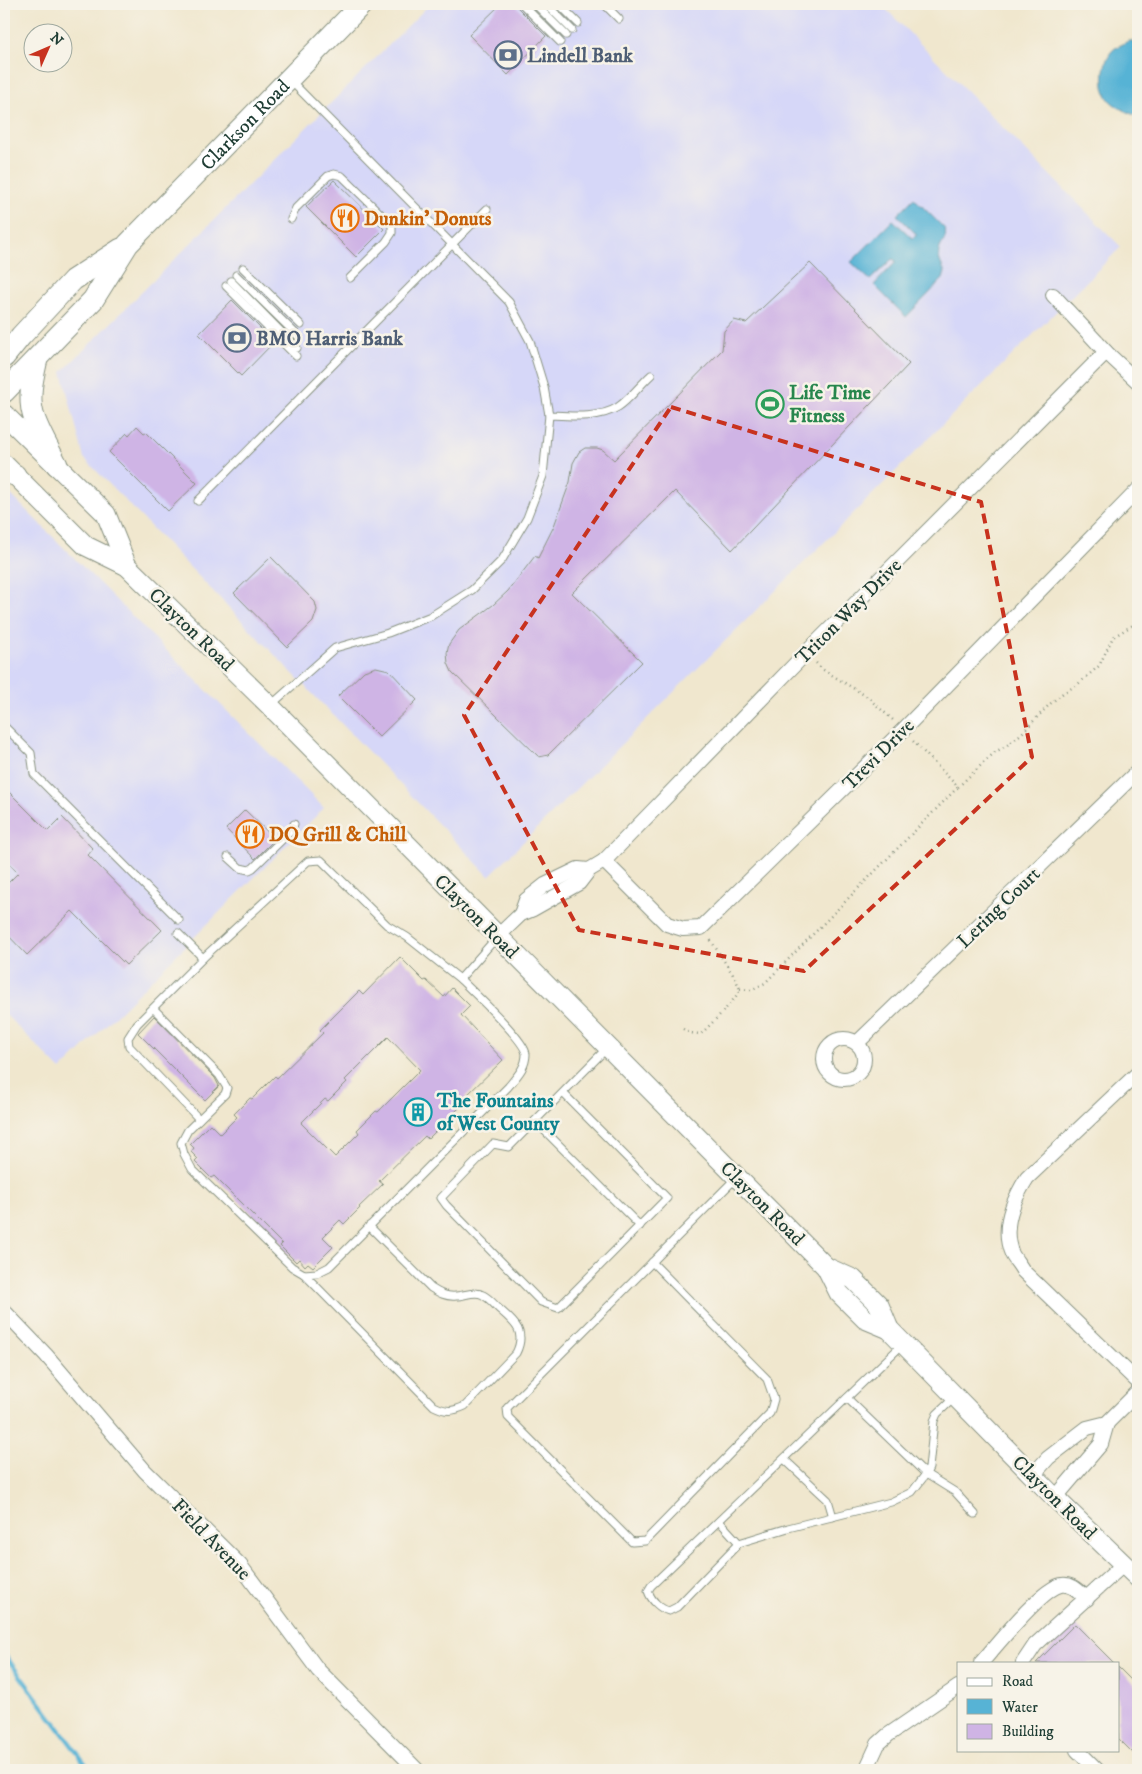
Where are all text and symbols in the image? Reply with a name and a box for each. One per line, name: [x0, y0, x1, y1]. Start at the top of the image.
north arrow: [22, 22, 72, 72]
text: N: [46, 29, 67, 50]
bank icon: Lindell Bank: [493, 40, 523, 70]
place label: Lindell Bank: [527, 44, 634, 69]
street label: Clarkson Road: [196, 75, 296, 176]
restaurant icon: Dunkin' Donuts: [330, 203, 360, 233]
place label: Dunkin' Donuts: [364, 207, 492, 232]
bank icon: BMO Harris Bank: [222, 323, 252, 353]
place label: BMO Harris Bank: [256, 327, 404, 352]
place label: Life Time Fitness: [789, 381, 872, 429]
sports icon: Life Time Fitness: [755, 389, 785, 419]
street label: Triton Way Drive: [791, 554, 908, 671]
street label: Clayton Road: [143, 583, 239, 677]
street label: Trevi Drive: [838, 714, 920, 796]
restaurant icon: DQ Grill & Chill: [235, 819, 265, 849]
place label: DQ Grill & Chill: [269, 823, 408, 848]
street label: Lering Court: [952, 862, 1046, 954]
street label: Clayton Road: [428, 870, 523, 965]
place label: The Fountains of West County: [436, 1089, 560, 1137]
building icon: The Fountains of West County: [403, 1097, 433, 1127]
street label: Clayton Road: [714, 1157, 809, 1252]
street label: Clayton Road: [1006, 1451, 1101, 1546]
street label: Field Avenue: [166, 1494, 256, 1586]
legend: [957, 1662, 1120, 1752]
text: Road: [1002, 1672, 1034, 1691]
text: Water: [1001, 1698, 1038, 1717]
text: Building: [1002, 1722, 1054, 1741]

